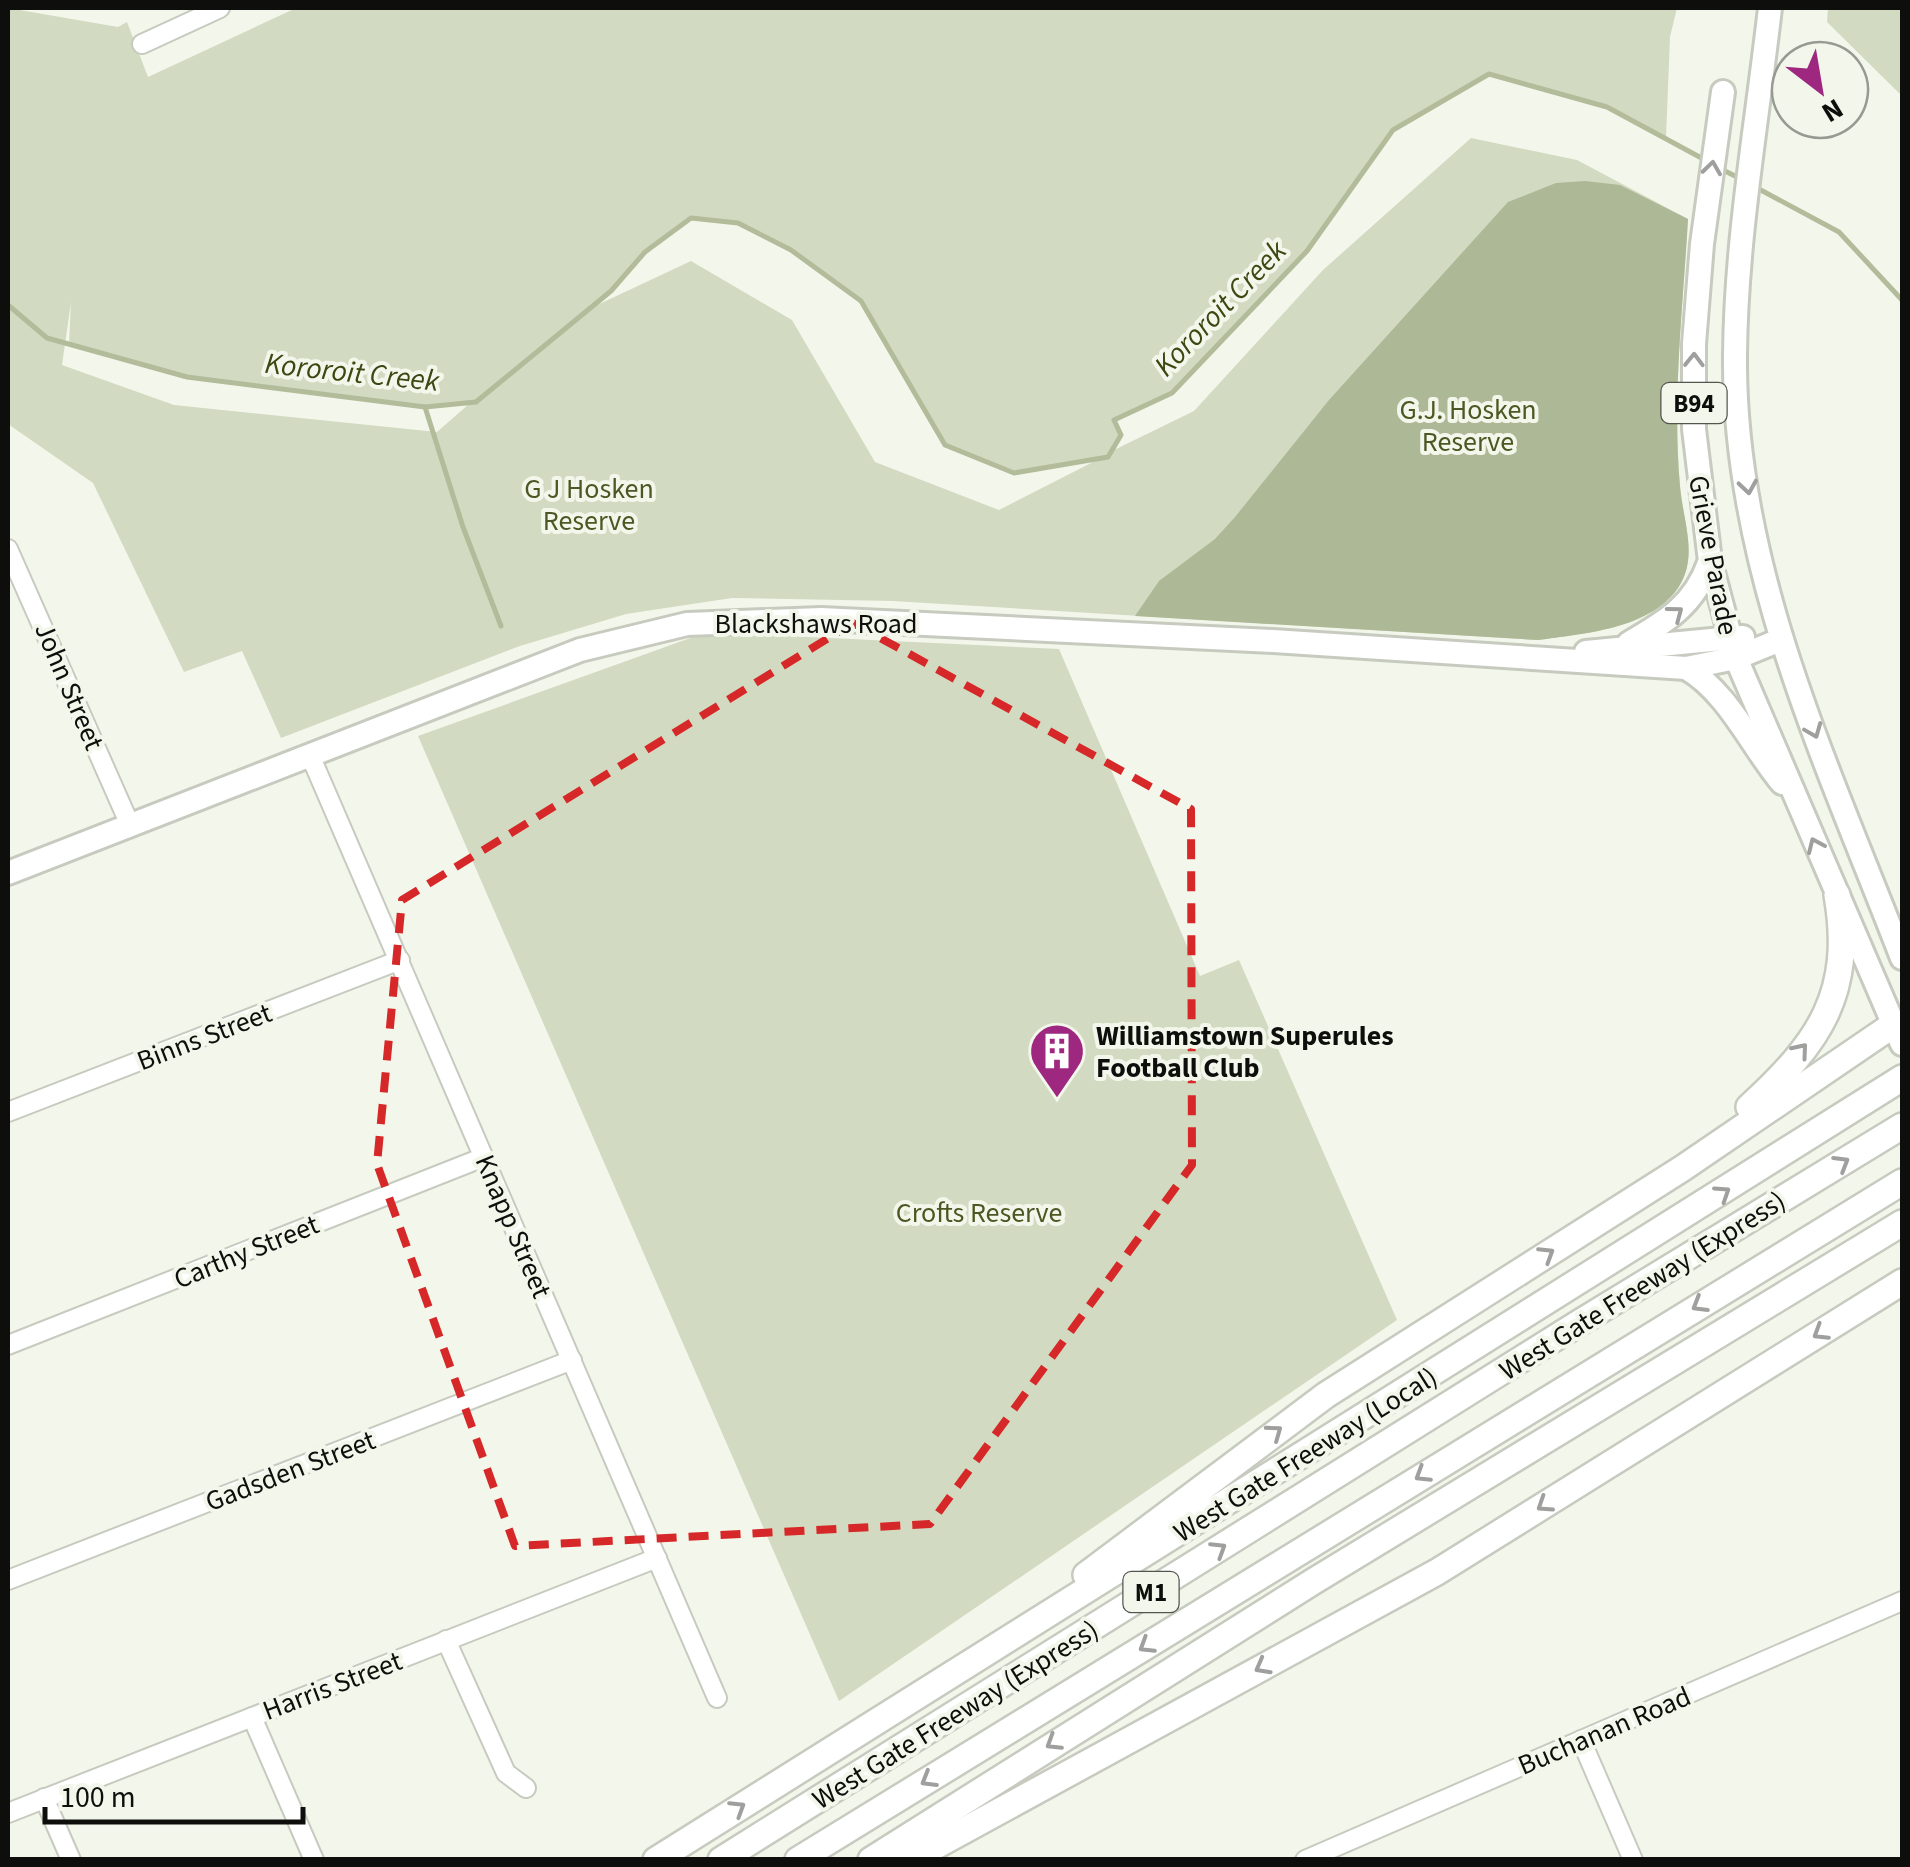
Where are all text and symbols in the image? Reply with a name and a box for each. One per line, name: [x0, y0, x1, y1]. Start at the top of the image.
north arrow: [1770, 40, 1870, 140]
text: N: [1814, 89, 1851, 133]
one-way arrow: [1701, 159, 1722, 176]
water label: Kororoit Creek: [1144, 230, 1297, 386]
water label: Kororoit Creek: [263, 342, 442, 403]
one-way arrow: [1683, 351, 1705, 366]
road number: B94: [1662, 383, 1726, 423]
park label: G.J. Hosken Reserve: [1399, 390, 1537, 462]
park label: G J Hosken Reserve: [524, 469, 654, 541]
street label: Grieve Parade: [1678, 472, 1748, 638]
one-way arrow: [1736, 479, 1757, 495]
street label: Blackshaws Road: [715, 604, 917, 644]
one-way arrow: [1664, 608, 1682, 625]
street label: John Street: [24, 616, 114, 757]
one-way arrow: [1802, 721, 1822, 739]
one-way arrow: [1807, 837, 1827, 855]
street label: Binns Street: [131, 993, 278, 1081]
place label: Williamstown Superules Football Club: [1096, 1016, 1394, 1088]
building icon: Williamstown Superules Football Club: [1027, 1021, 1087, 1100]
one-way arrow: [1789, 1043, 1807, 1061]
street label: Knapp Street: [465, 1148, 561, 1305]
one-way arrow: [1831, 1156, 1849, 1175]
street label: West Gate Freeway (Express): [1492, 1181, 1793, 1390]
one-way arrow: [1712, 1187, 1730, 1206]
park label: Crofts Reserve: [896, 1193, 1062, 1233]
street label: Carthy Street: [168, 1204, 325, 1299]
one-way arrow: [1536, 1248, 1554, 1267]
one-way arrow: [1692, 1293, 1710, 1312]
one-way arrow: [1813, 1321, 1831, 1340]
street label: West Gate Freeway (Local): [1166, 1357, 1445, 1552]
street label: Gadsden Street: [200, 1420, 382, 1522]
one-way arrow: [1264, 1427, 1282, 1444]
one-way arrow: [1415, 1463, 1433, 1482]
one-way arrow: [1536, 1492, 1554, 1511]
one-way arrow: [1209, 1542, 1227, 1561]
road number: M1: [1124, 1572, 1178, 1612]
street label: West Gate Freeway (Express): [805, 1610, 1106, 1819]
one-way arrow: [1139, 1633, 1157, 1652]
street label: Harris Street: [257, 1641, 408, 1731]
one-way arrow: [1255, 1655, 1273, 1675]
street label: Buchanan Road: [1512, 1677, 1697, 1785]
one-way arrow: [1046, 1731, 1064, 1750]
scale bar: [45, 1762, 302, 1824]
one-way arrow: [921, 1768, 939, 1787]
text: 100 m: [60, 1776, 136, 1819]
one-way arrow: [727, 1801, 745, 1820]

